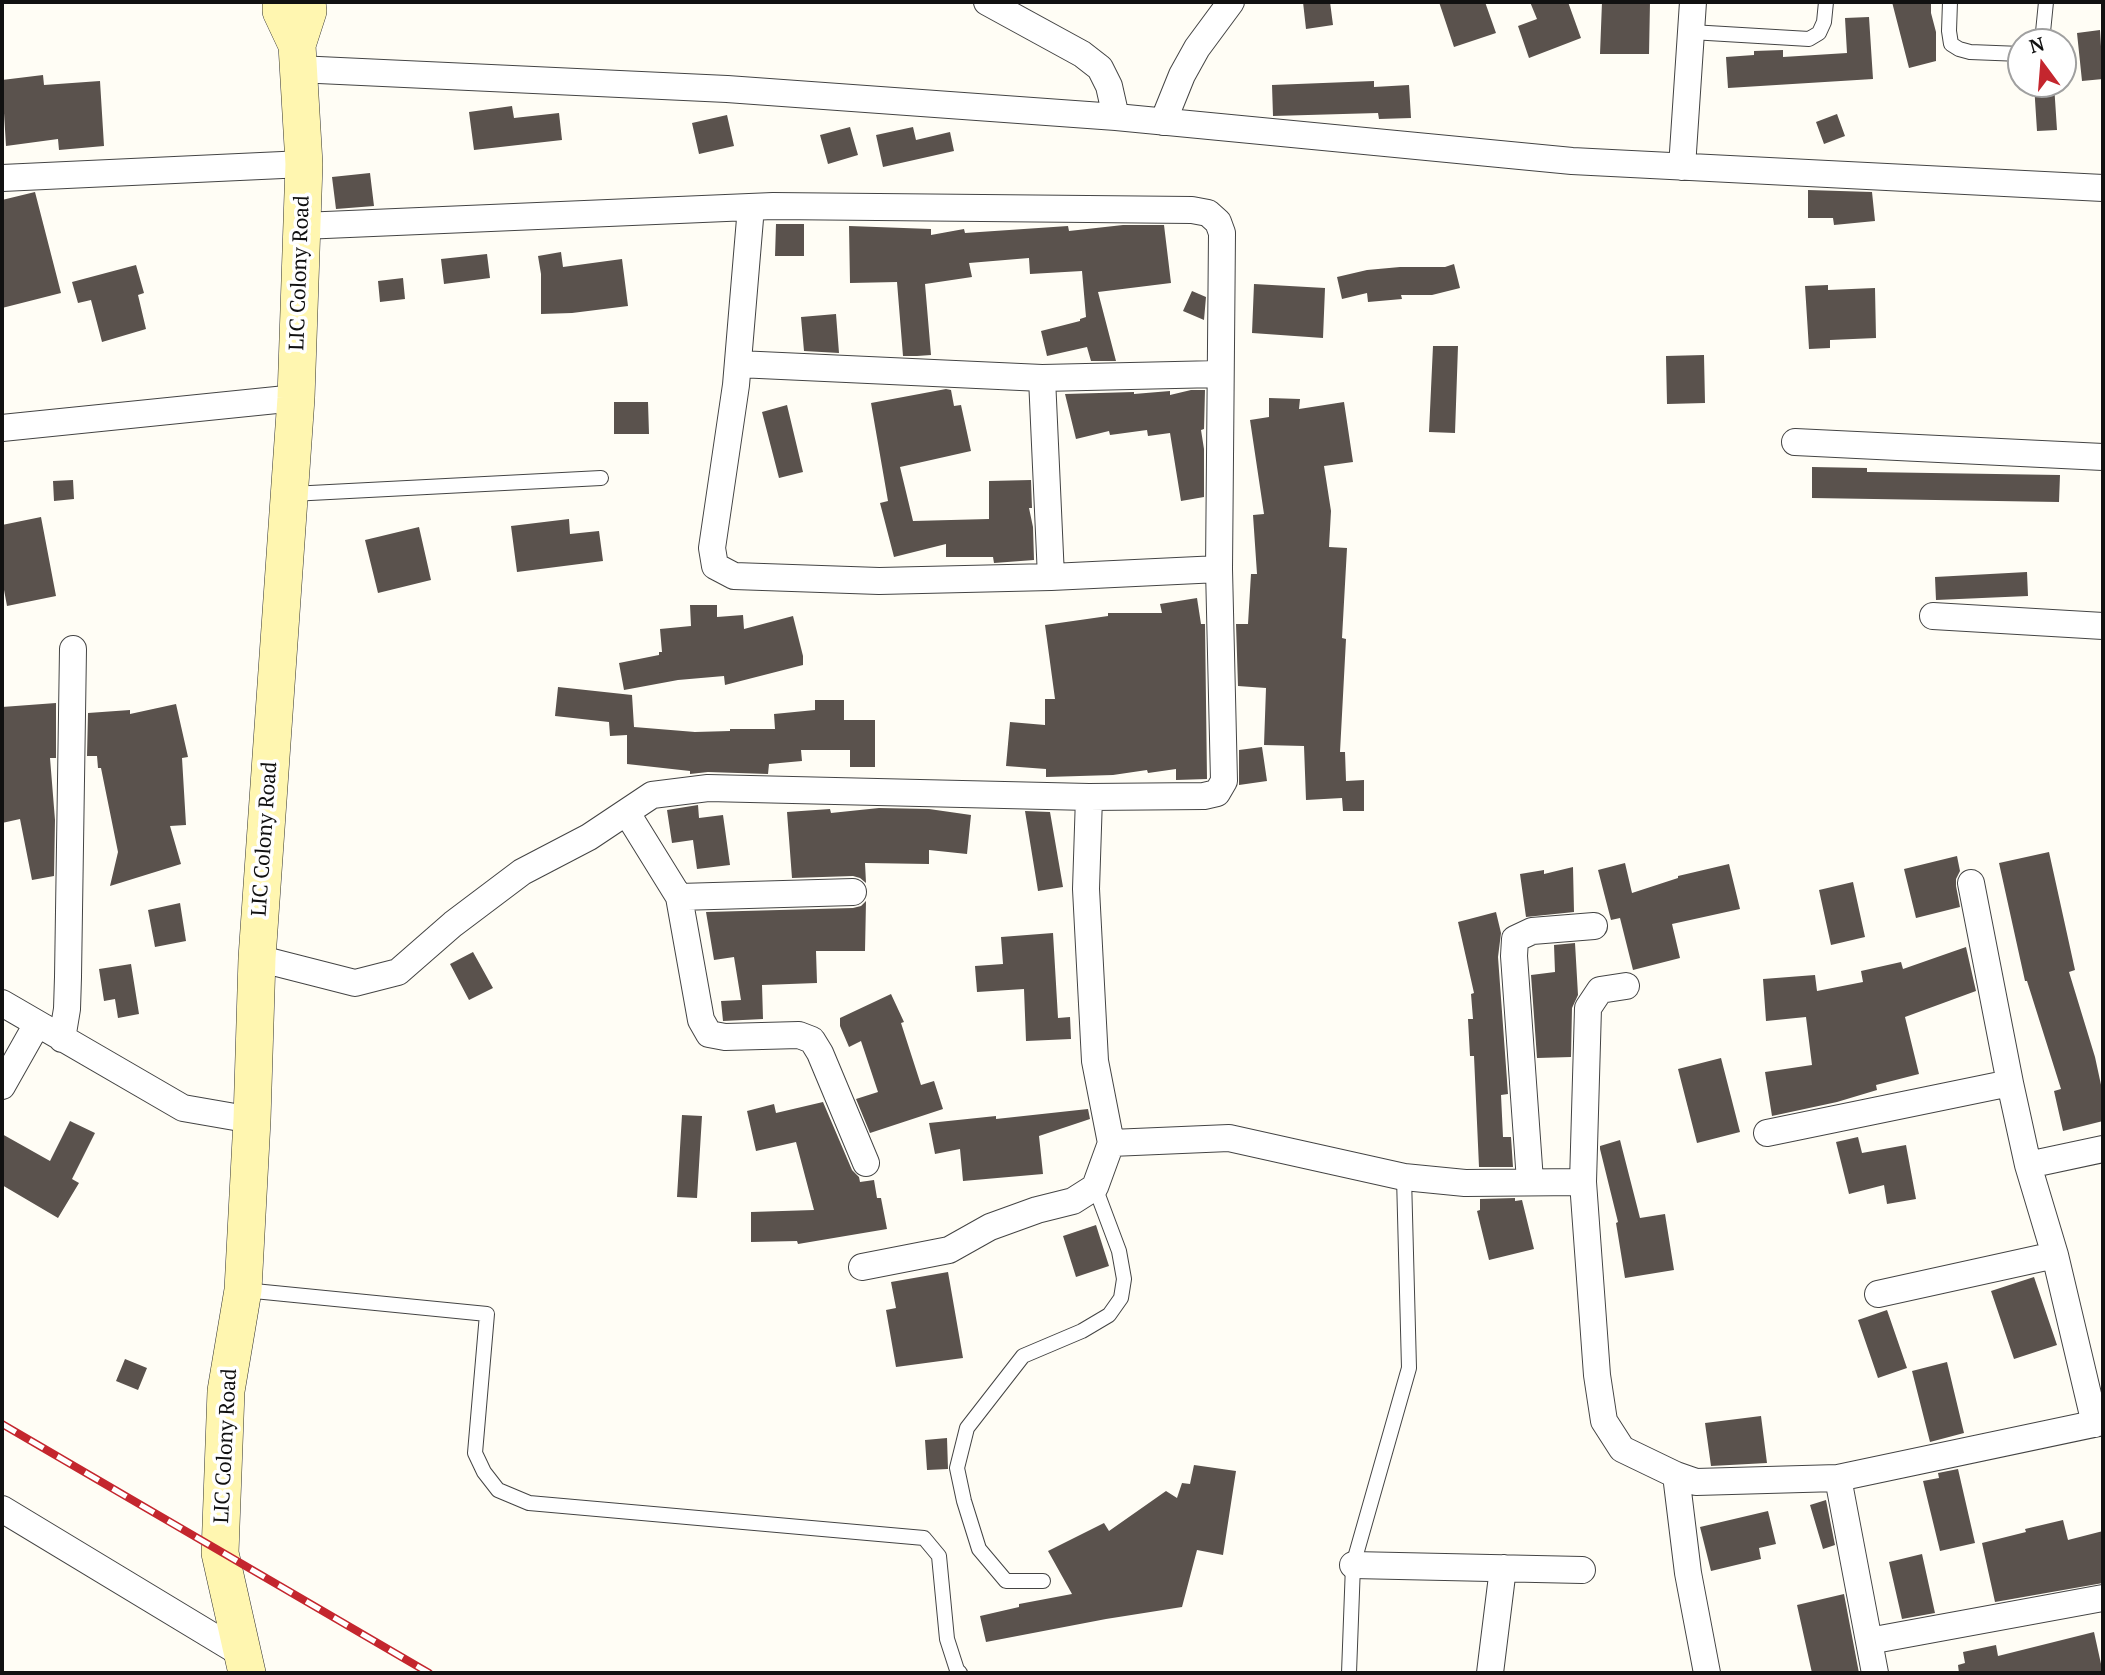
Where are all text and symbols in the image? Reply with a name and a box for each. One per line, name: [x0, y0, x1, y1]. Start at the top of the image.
north arrow: [2007, 28, 2077, 98]
text: N: [2026, 30, 2047, 58]
street label: LIC Colony Road: [285, 195, 315, 351]
street label: LIC Colony Road: [247, 761, 283, 917]
street label: LIC Colony Road: [209, 1368, 243, 1524]

